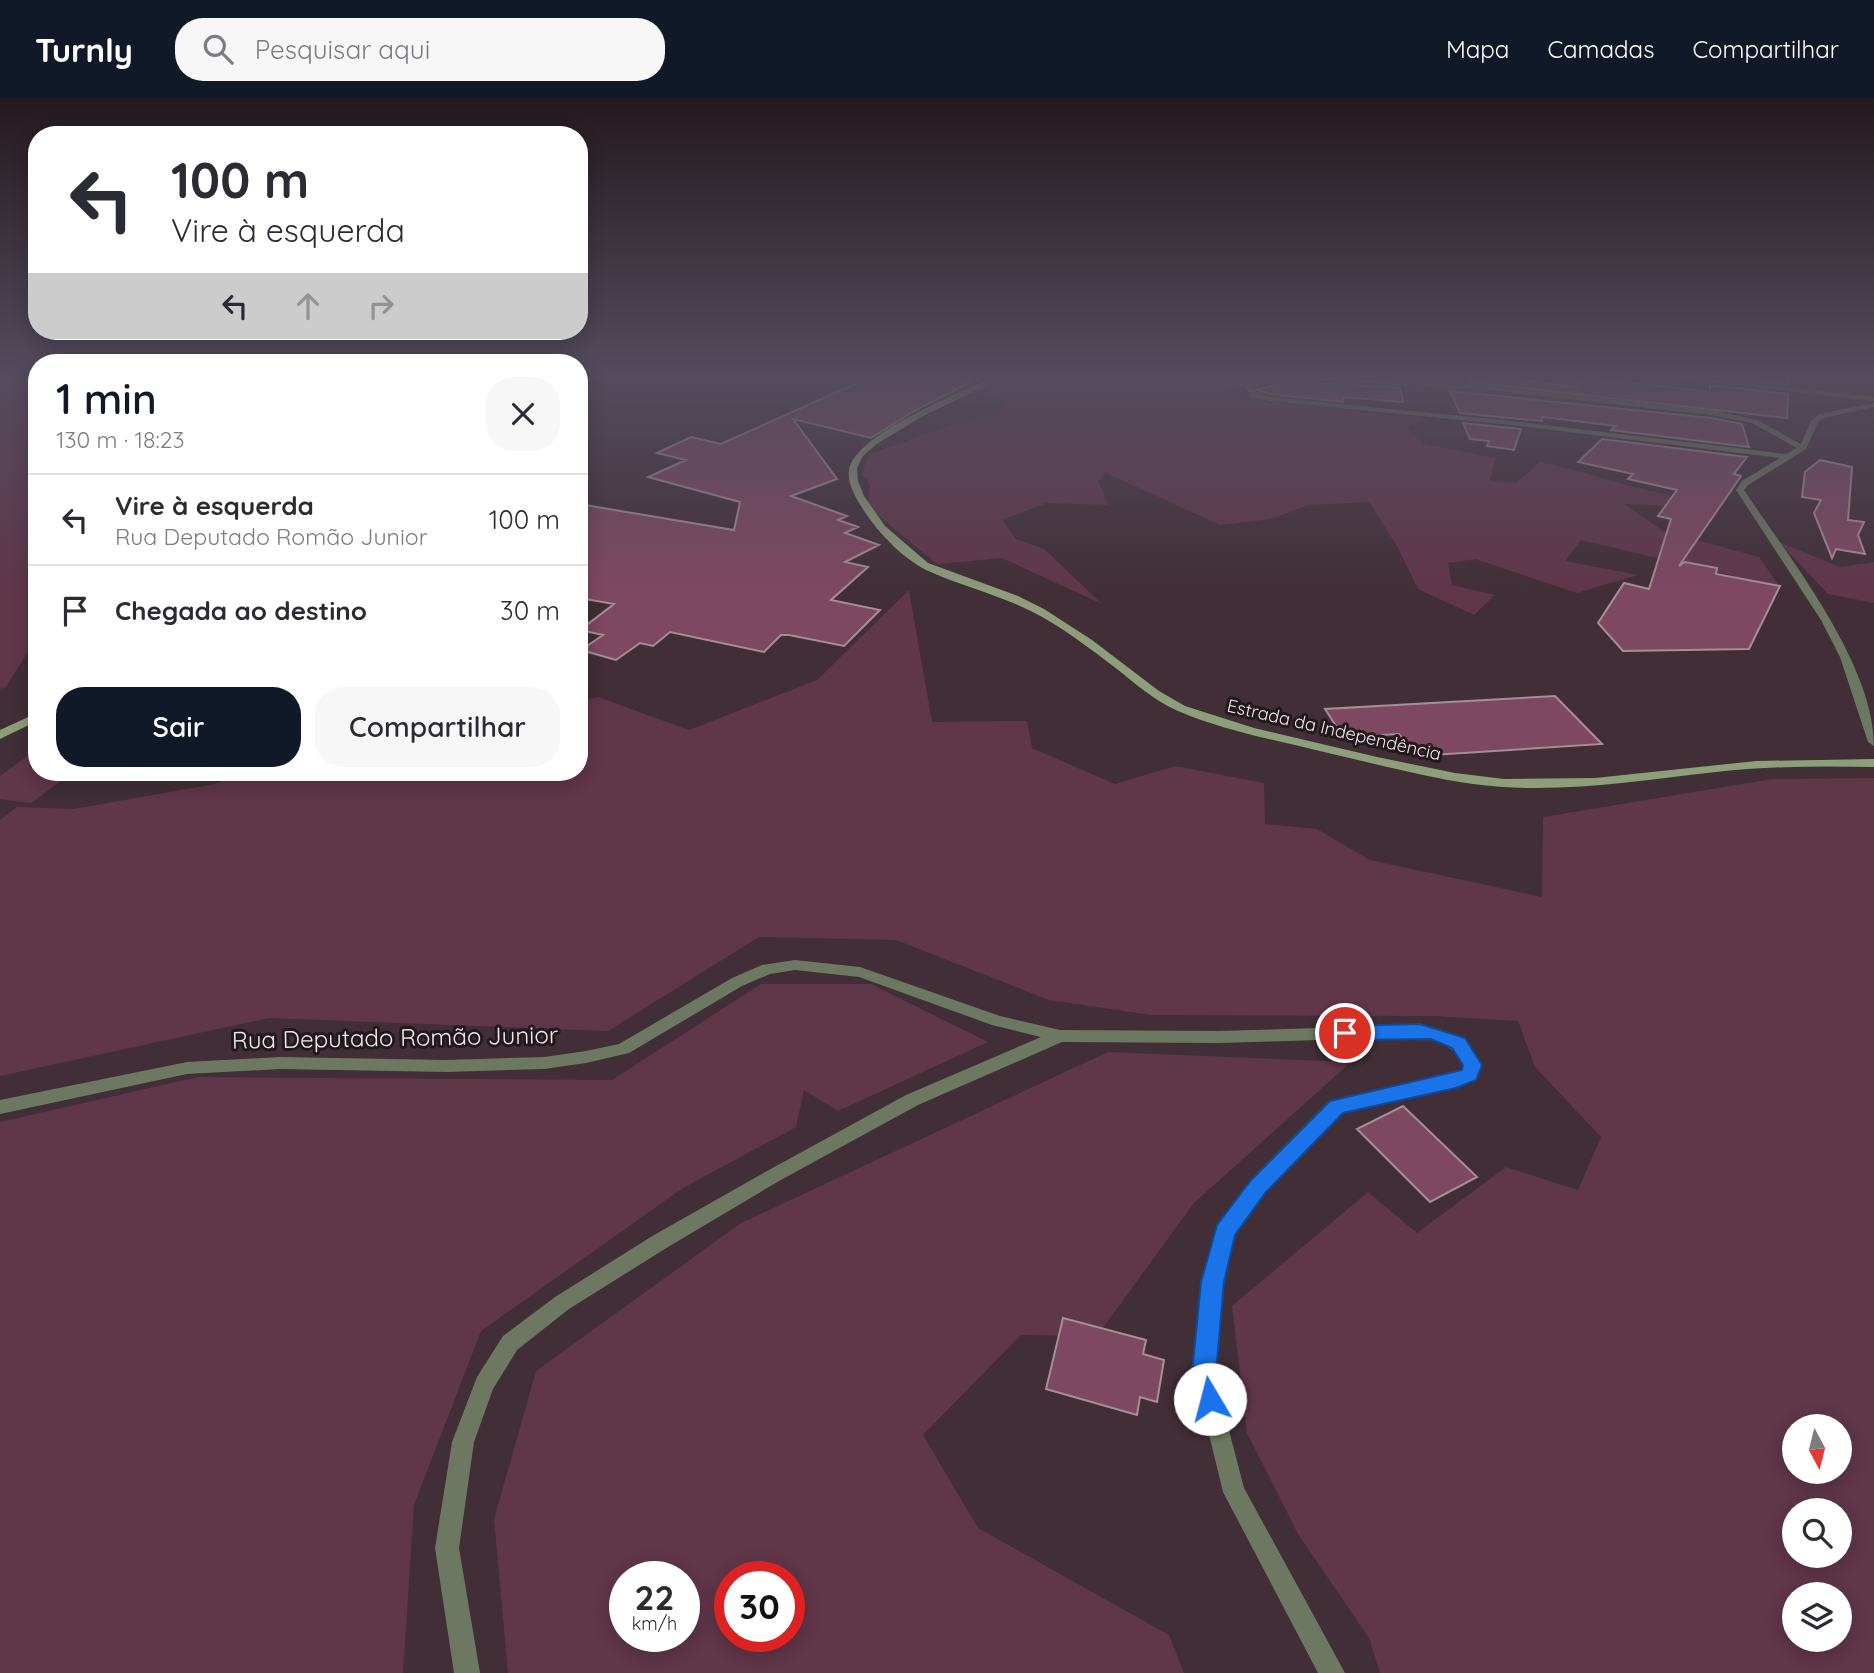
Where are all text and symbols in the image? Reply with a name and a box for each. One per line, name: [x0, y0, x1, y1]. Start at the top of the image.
search box: [175, 18, 665, 81]
text: Turnly: [35, 29, 133, 70]
icon: search: [199, 30, 237, 68]
text: Pesquisar aqui: [255, 33, 430, 66]
text: Mapa: [1446, 34, 1509, 64]
text: Camadas: [1547, 34, 1654, 64]
text: Compartilhar: [1692, 34, 1839, 64]
text: 100 m: [171, 149, 309, 210]
icon: left: [56, 154, 147, 245]
text: Vire à esquerda: [171, 210, 405, 250]
icon: left: [216, 287, 254, 325]
icon: ahead: [289, 287, 327, 325]
icon: right: [362, 287, 400, 325]
text: 1 min: [56, 372, 157, 425]
button: close: [486, 377, 560, 451]
text: 130 m · 18:23: [56, 425, 185, 454]
text: Vire à esquerda: [115, 489, 314, 522]
icon: left: [56, 501, 94, 539]
text: 100 m: [489, 503, 560, 536]
text: Rua Deputado Romão Junior: [115, 522, 428, 551]
icon: arrive: [56, 592, 94, 630]
text: Chegada ao destino: [115, 594, 367, 627]
text: 30 m: [500, 594, 560, 627]
button: Sair: [56, 687, 301, 767]
button: Compartilhar: [315, 687, 560, 767]
street label: Estrada da Independência: [1225, 694, 1443, 765]
pin: [1315, 1003, 1375, 1063]
icon: arrive: [1326, 1014, 1364, 1052]
street label: Rua Deputado Romão Junior: [232, 1019, 558, 1055]
position arrow: [1173, 1362, 1247, 1436]
north arrow: [1782, 1414, 1852, 1484]
map controls: [1782, 1414, 1852, 1652]
button: search: [1782, 1498, 1852, 1568]
speed limit sign: 30: [714, 1561, 805, 1652]
text: 22: [635, 1575, 674, 1619]
button: layers: [1782, 1582, 1852, 1652]
text: km/h: [632, 1612, 677, 1635]

